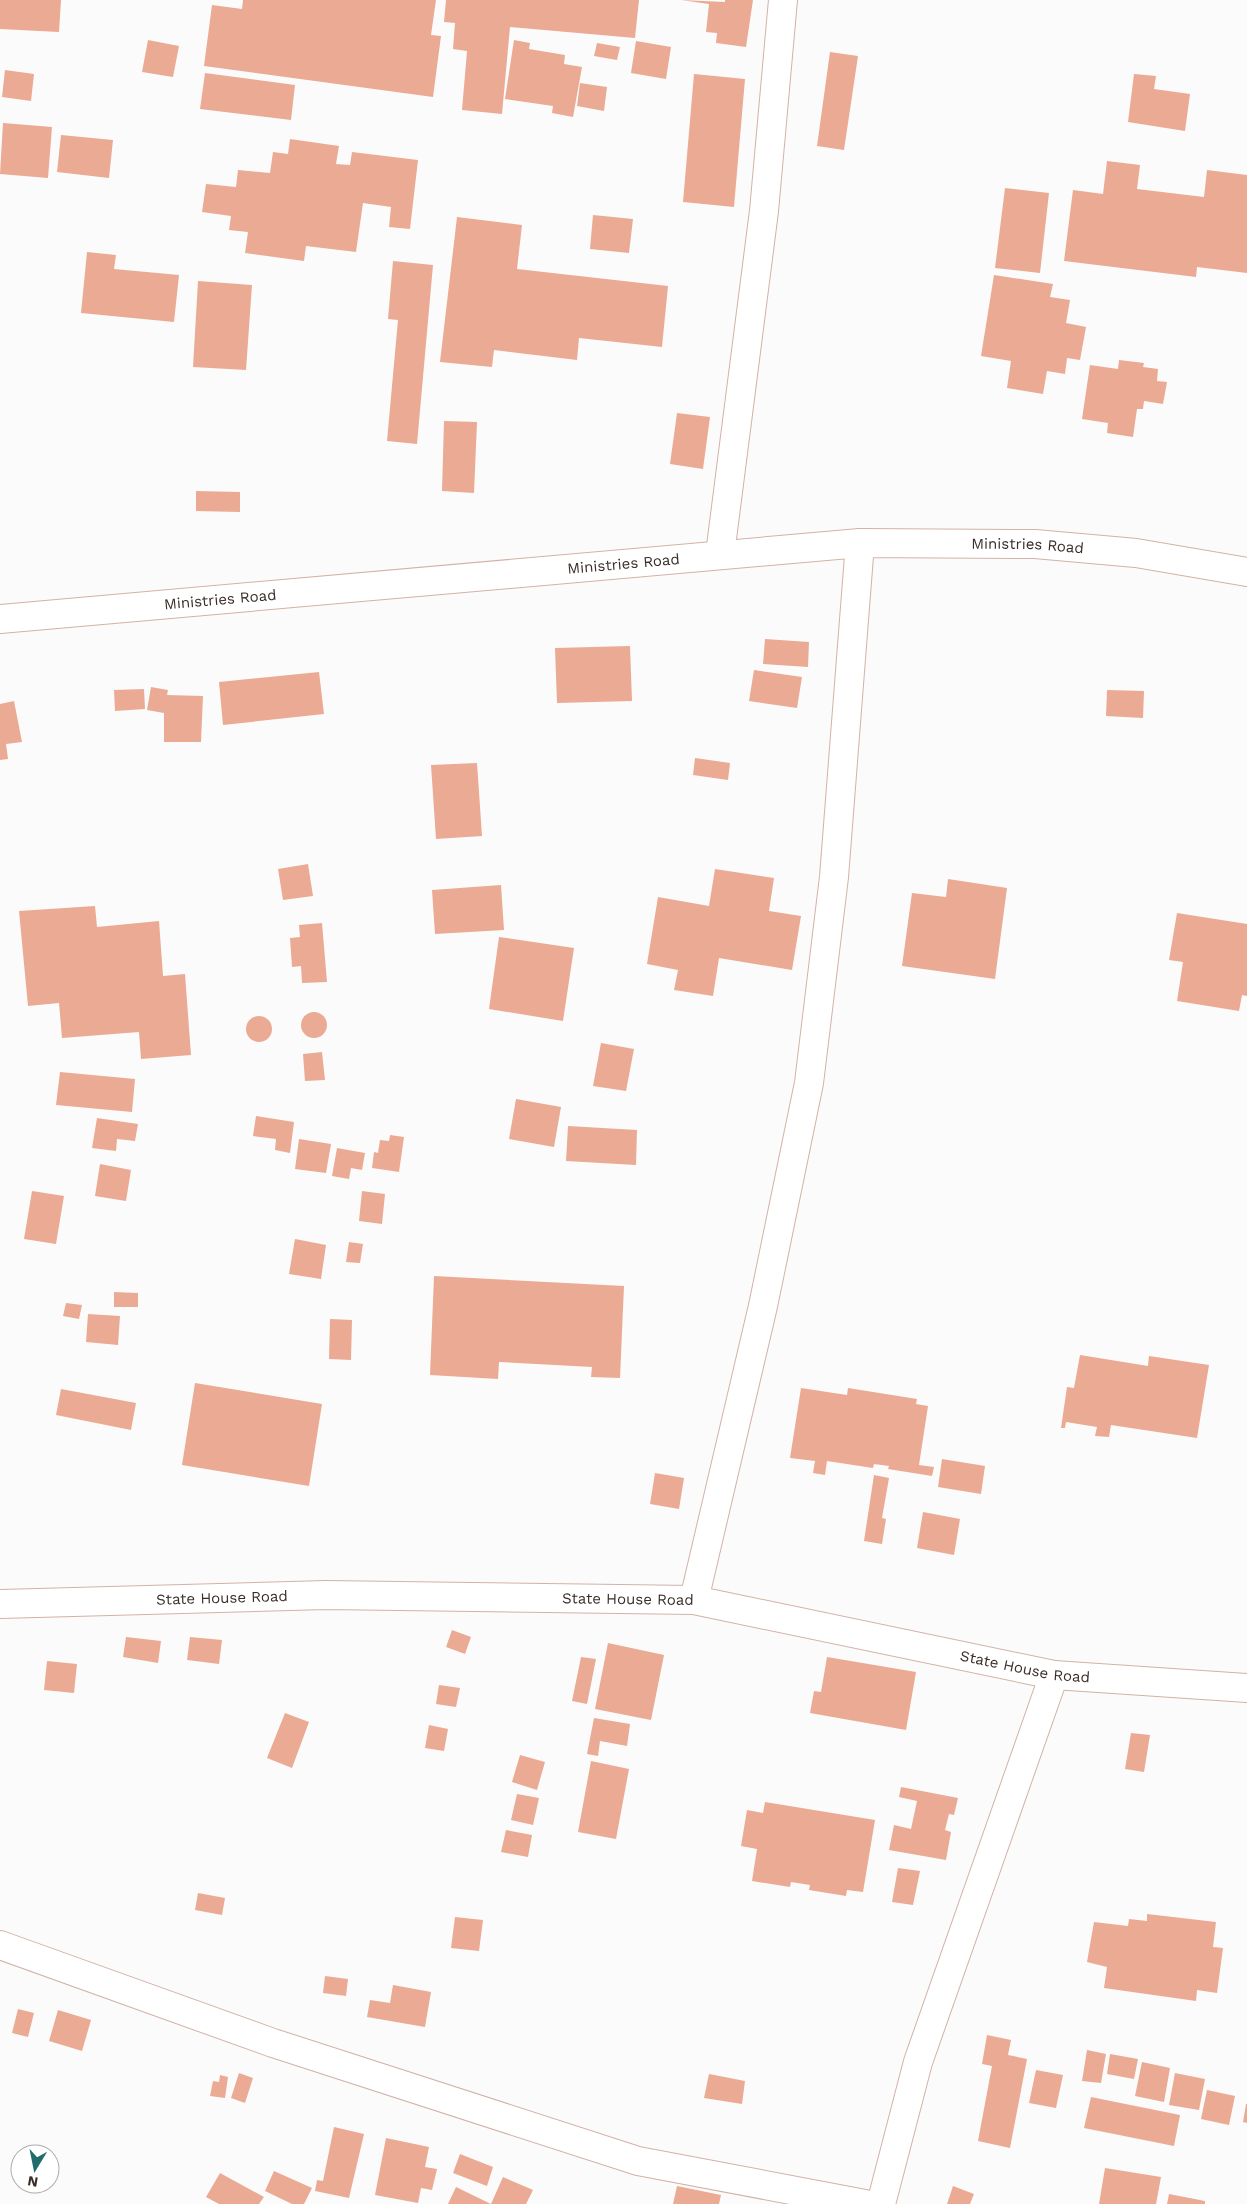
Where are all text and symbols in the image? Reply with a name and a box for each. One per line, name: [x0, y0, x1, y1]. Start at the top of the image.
street label: Ministries Road: [971, 535, 1085, 557]
street label: Ministries Road: [567, 550, 681, 578]
street label: Ministries Road: [163, 586, 277, 613]
street label: State House Road: [156, 1587, 288, 1609]
street label: State House Road: [562, 1589, 694, 1609]
street label: State House Road: [958, 1647, 1090, 1686]
north arrow: [10, 2144, 60, 2194]
text: N: [26, 2173, 39, 2191]

